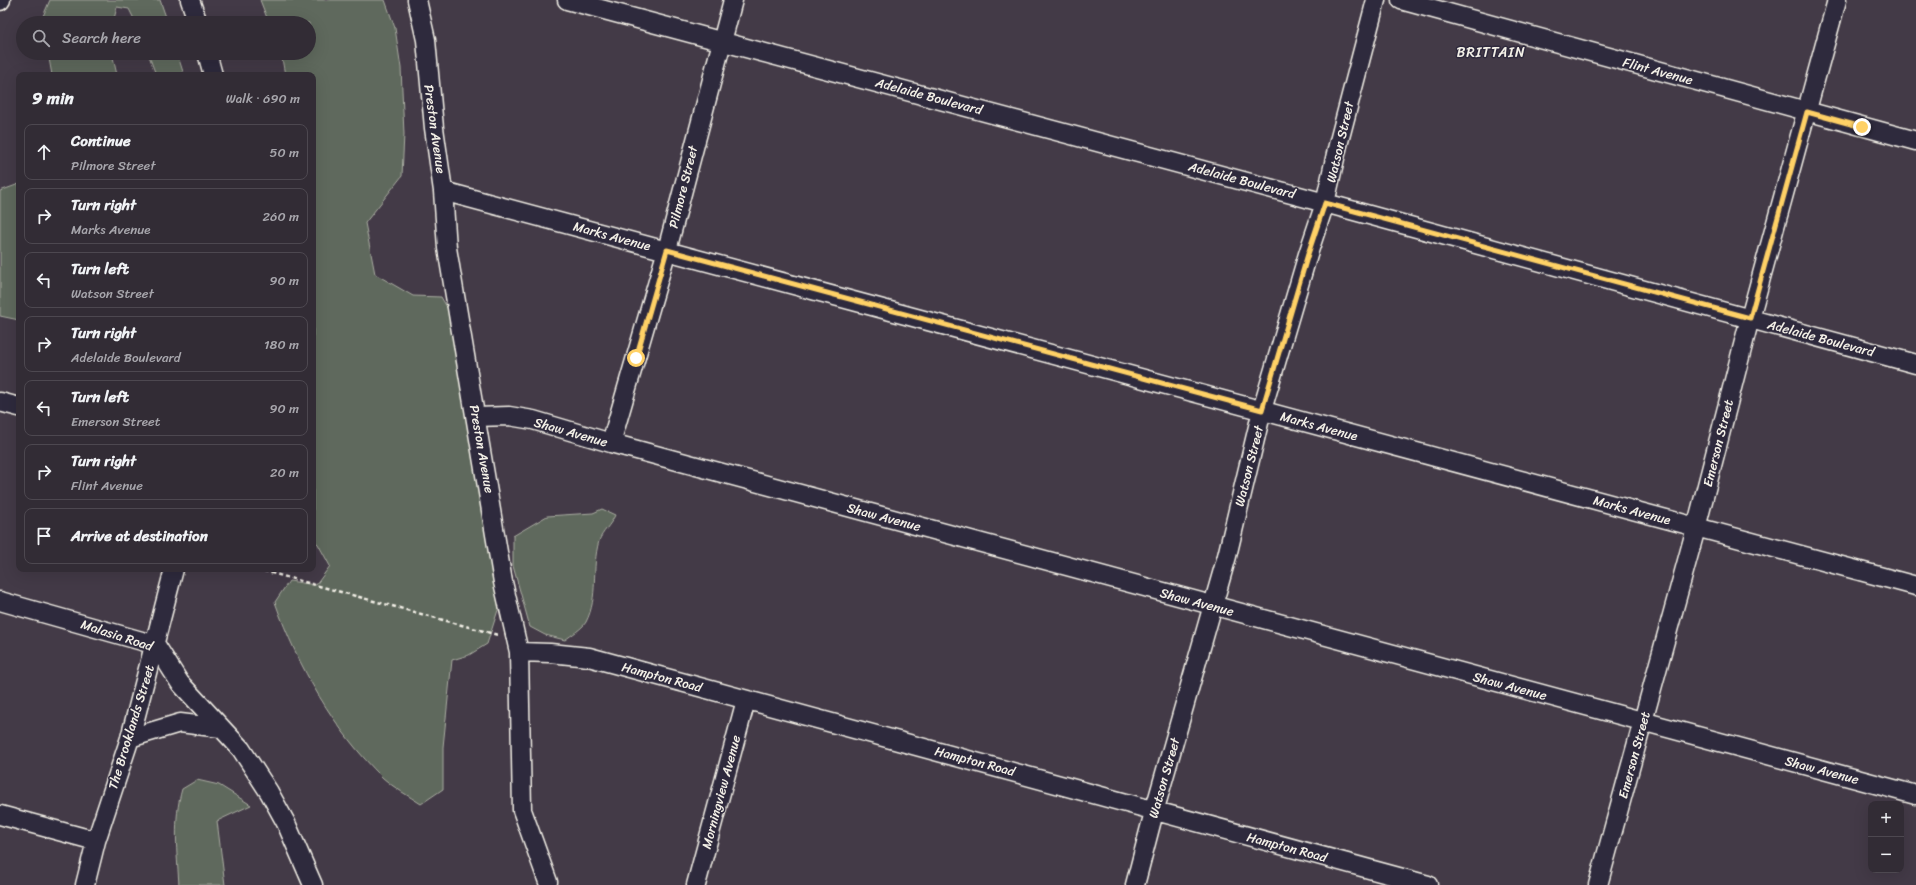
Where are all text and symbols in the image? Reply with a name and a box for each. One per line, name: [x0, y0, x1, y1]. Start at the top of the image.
search box: [16, 16, 316, 60]
text: Search here: [62, 25, 141, 51]
icon: search: [30, 27, 52, 49]
district label: BRITTAIN: [1456, 40, 1526, 65]
street label: Flint Avenue: [1620, 51, 1696, 91]
street label: Adelaide Boulevard: [872, 70, 986, 122]
text: 9 min: [32, 83, 74, 113]
street label: Preston Avenue: [417, 83, 453, 175]
text: Walk · 690 m: [226, 87, 300, 110]
street label: Watson Street: [1320, 98, 1361, 185]
route end: [1853, 118, 1871, 136]
text: Continue: [71, 128, 131, 154]
icon: ahead: [33, 141, 55, 163]
text: 50 m: [269, 141, 299, 164]
street label: Pilmore Street: [662, 142, 705, 231]
text: Pilmore Street: [71, 154, 156, 177]
street label: Adelaide Boulevard: [1185, 154, 1299, 206]
text: Turn right: [71, 192, 136, 218]
icon: right: [33, 205, 55, 227]
text: 260 m: [263, 205, 299, 228]
street label: Marks Avenue: [571, 215, 653, 257]
text: Marks Avenue: [71, 218, 151, 241]
text: Turn left: [71, 256, 129, 282]
icon: left: [33, 269, 55, 291]
text: 90 m: [269, 269, 299, 292]
text: Watson Street: [71, 282, 154, 305]
street label: Adelaide Boulevard: [1764, 312, 1878, 364]
text: Turn right: [71, 320, 136, 346]
icon: right: [33, 333, 55, 355]
text: 180 m: [264, 333, 299, 356]
text: Adelaide Boulevard: [71, 346, 181, 369]
route start: [627, 349, 645, 367]
text: Turn left: [71, 384, 129, 410]
icon: left: [33, 397, 55, 419]
text: 90 m: [269, 397, 299, 420]
street label: Emerson Street: [1696, 397, 1740, 489]
street label: Preston Avenue: [463, 403, 501, 495]
street label: Marks Avenue: [1278, 405, 1360, 447]
text: Emerson Street: [71, 410, 160, 433]
street label: Shaw Avenue: [531, 411, 611, 454]
street label: Watson Street: [1228, 422, 1270, 509]
text: Turn right: [71, 448, 136, 474]
icon: right: [33, 461, 55, 483]
text: 20 m: [270, 461, 299, 484]
text: Flint Avenue: [71, 474, 143, 497]
street label: Marks Avenue: [1591, 489, 1673, 531]
street label: Shaw Avenue: [844, 496, 924, 538]
text: Arrive at destination: [71, 523, 208, 549]
icon: arrive: [33, 525, 55, 547]
street label: Shaw Avenue: [1157, 581, 1237, 623]
street label: Malasia Road: [78, 613, 157, 658]
street label: Hampton Road: [619, 655, 706, 699]
street label: The Brooklands Street: [101, 661, 161, 792]
street label: Shaw Avenue: [1470, 665, 1550, 707]
street label: Emerson Street: [1611, 709, 1657, 801]
street label: Morningview Avenue: [695, 732, 747, 852]
street label: Watson Street: [1142, 734, 1187, 821]
street label: Hampton Road: [932, 739, 1019, 783]
street label: Shaw Avenue: [1782, 749, 1862, 791]
map controls: [1868, 801, 1904, 873]
button: +: [1868, 801, 1904, 837]
street label: Hampton Road: [1244, 825, 1331, 869]
button: −: [1868, 837, 1904, 873]

